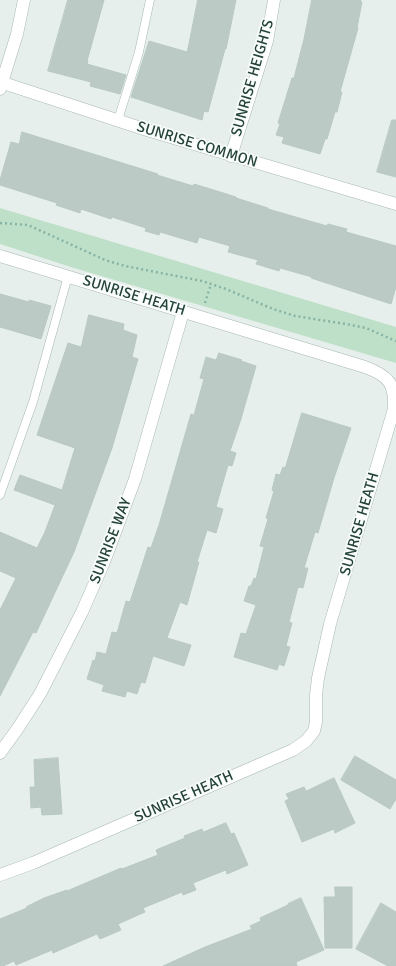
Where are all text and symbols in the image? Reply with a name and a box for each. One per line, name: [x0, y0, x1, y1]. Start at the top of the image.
street label: SUNRISE HEIGHTS: [228, 18, 278, 138]
street label: SUNRISE COMMON: [135, 118, 259, 172]
street label: SUNRISE HEATH: [80, 272, 188, 320]
street label: SUNRISE HEATH: [337, 470, 383, 578]
street label: SUNRISE WAY: [86, 496, 136, 586]
street label: SUNRISE HEATH: [132, 767, 236, 827]

